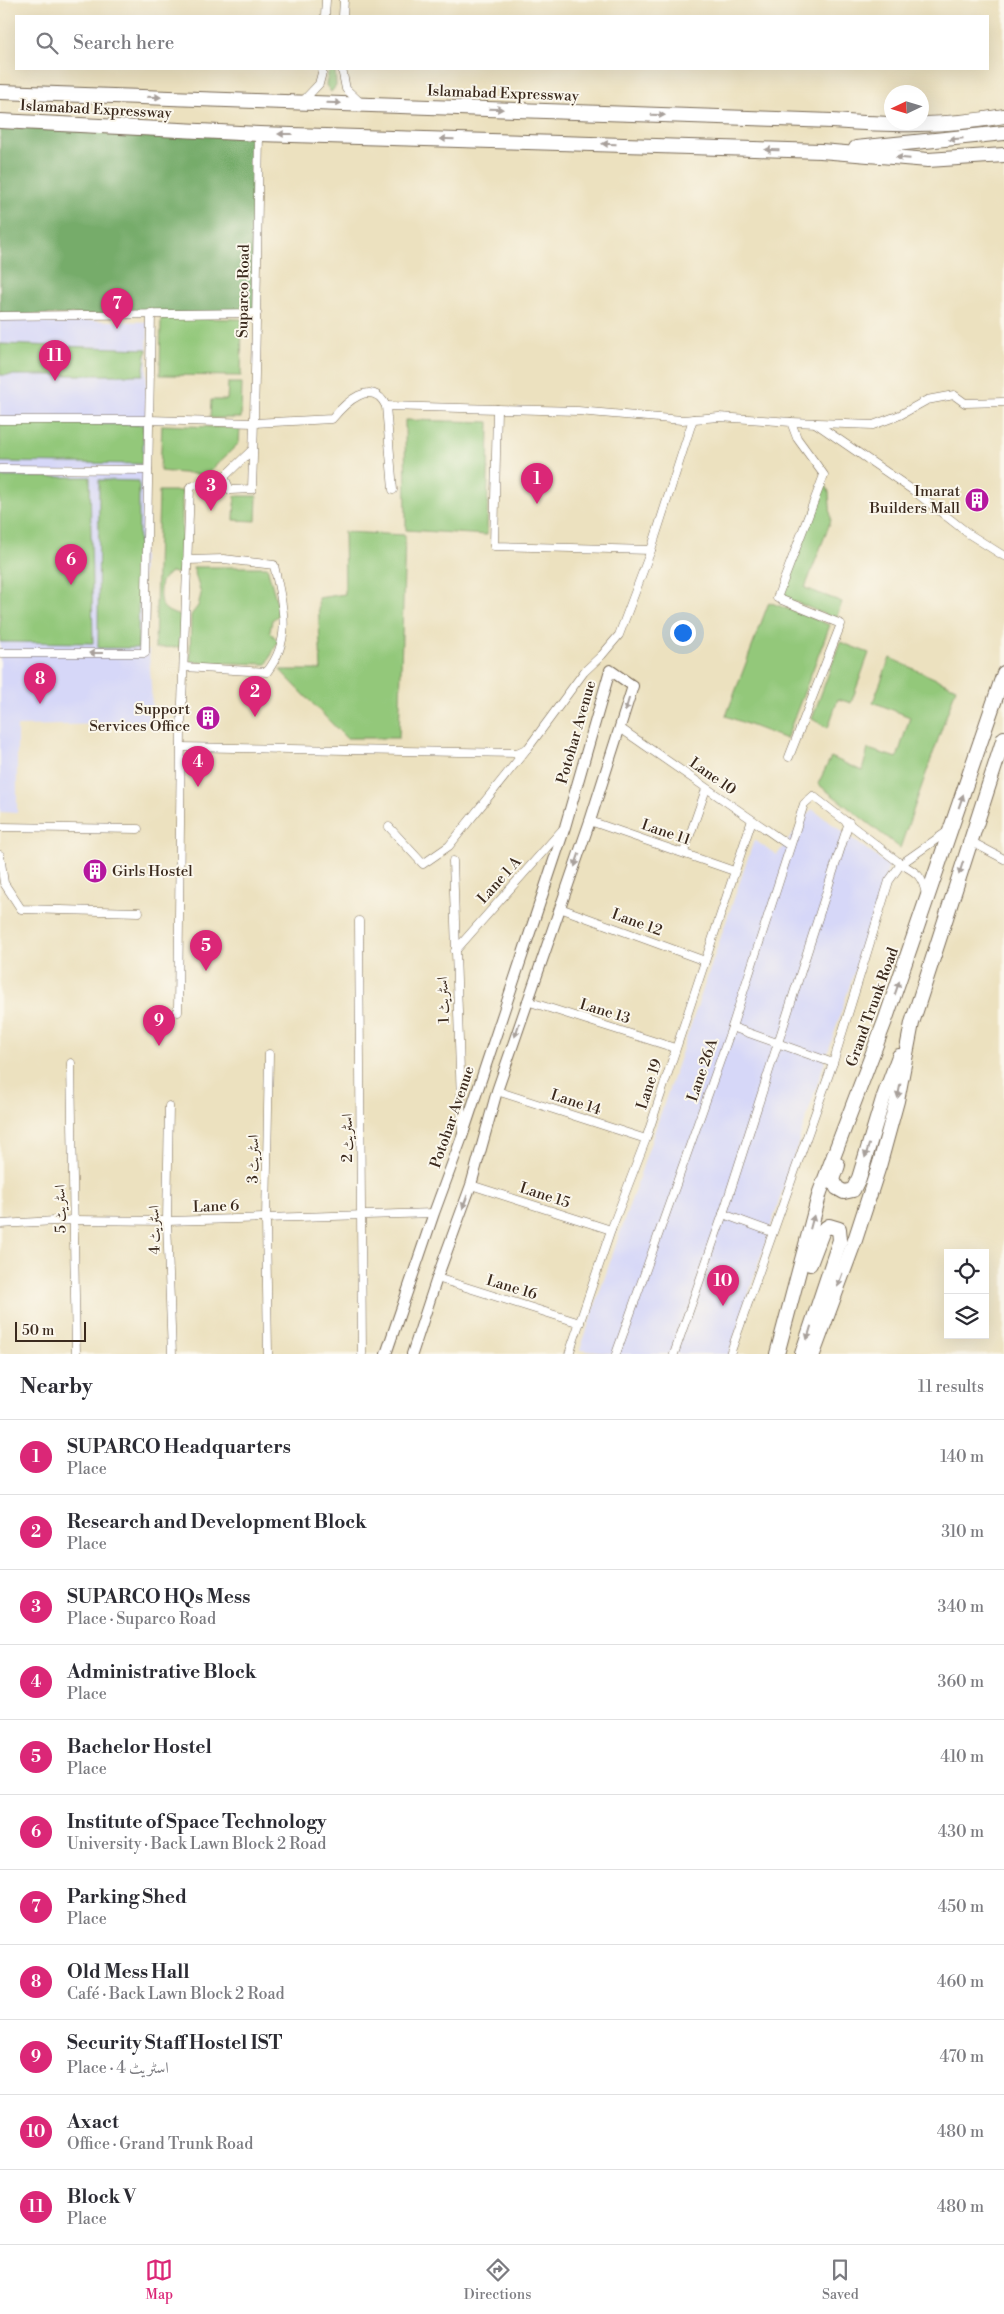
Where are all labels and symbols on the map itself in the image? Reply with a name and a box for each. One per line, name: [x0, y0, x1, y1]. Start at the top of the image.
street label: Islamabad Expressway: [427, 81, 580, 106]
north arrow: [884, 85, 929, 130]
one-way arrow: [146, 93, 162, 101]
street label: Islamabad Expressway: [20, 96, 173, 123]
one-way arrow: [326, 99, 342, 107]
one-way arrow: [488, 105, 504, 113]
one-way arrow: [651, 112, 667, 120]
one-way arrow: [276, 130, 292, 138]
one-way arrow: [439, 134, 455, 142]
one-way arrow: [947, 135, 963, 143]
one-way arrow: [601, 140, 617, 148]
one-way arrow: [764, 145, 780, 153]
one-way arrow: [895, 154, 911, 162]
street label: Suparco Road: [233, 244, 254, 338]
pin: 7: [101, 288, 133, 329]
pin: 11: [39, 340, 71, 381]
pin: 1: [521, 463, 553, 504]
pin: 3: [195, 470, 227, 511]
place label: Imarat Builders Mall: [869, 482, 961, 518]
building icon: Imarat Builders Mall: [964, 487, 990, 513]
pin: 6: [55, 544, 87, 585]
your location: [670, 620, 696, 646]
one-way arrow: [88, 649, 104, 657]
pin: 8: [24, 663, 56, 704]
pin: 2: [239, 676, 271, 717]
street label: Potohar Avenue: [553, 678, 600, 786]
one-way arrow: [623, 698, 631, 713]
place label: Support Services Office: [89, 700, 191, 736]
building icon: Support Services Office: [195, 705, 221, 731]
pin: 4: [182, 746, 214, 787]
street label: Lane 10: [686, 753, 740, 799]
one-way arrow: [958, 793, 965, 808]
street label: Lane 11: [639, 815, 693, 850]
street label: Lane 1 A: [473, 852, 526, 908]
one-way arrow: [572, 852, 580, 867]
building icon: Girls Hostel: [82, 858, 108, 884]
one-way arrow: [957, 860, 965, 875]
place label: Girls Hostel: [112, 862, 193, 881]
street label: Lane 12: [609, 905, 665, 940]
pin: 5: [190, 930, 222, 971]
street label: Grand Trunk Road: [842, 944, 903, 1069]
street label: اسٹریٹ 1: [433, 976, 454, 1024]
one-way arrow: [894, 980, 901, 995]
street label: Lane 13: [577, 995, 632, 1028]
pin: 9: [143, 1005, 175, 1046]
one-way arrow: [513, 1022, 521, 1037]
street label: Lane 26A: [683, 1036, 722, 1104]
street label: Lane 19: [632, 1056, 667, 1112]
street label: Potohar Avenue: [426, 1064, 479, 1171]
one-way arrow: [894, 1084, 902, 1100]
street label: Lane 14: [548, 1085, 604, 1120]
street label: اسٹریٹ 2: [338, 1114, 357, 1162]
street label: اسٹریٹ 3: [244, 1135, 263, 1183]
one-way arrow: [862, 1144, 870, 1159]
street label: Lane 15: [517, 1178, 572, 1213]
street label: اسٹریٹ 5: [51, 1185, 70, 1233]
one-way arrow: [461, 1194, 468, 1209]
street label: Lane 6: [193, 1196, 239, 1217]
street label: اسٹریٹ 4: [145, 1205, 164, 1255]
one-way arrow: [808, 1215, 816, 1230]
pin: 10: [707, 1265, 739, 1306]
street label: Lane 16: [484, 1271, 540, 1304]
one-way arrow: [836, 1272, 843, 1287]
scale bar: [15, 1319, 86, 1342]
one-way arrow: [804, 1325, 812, 1340]

